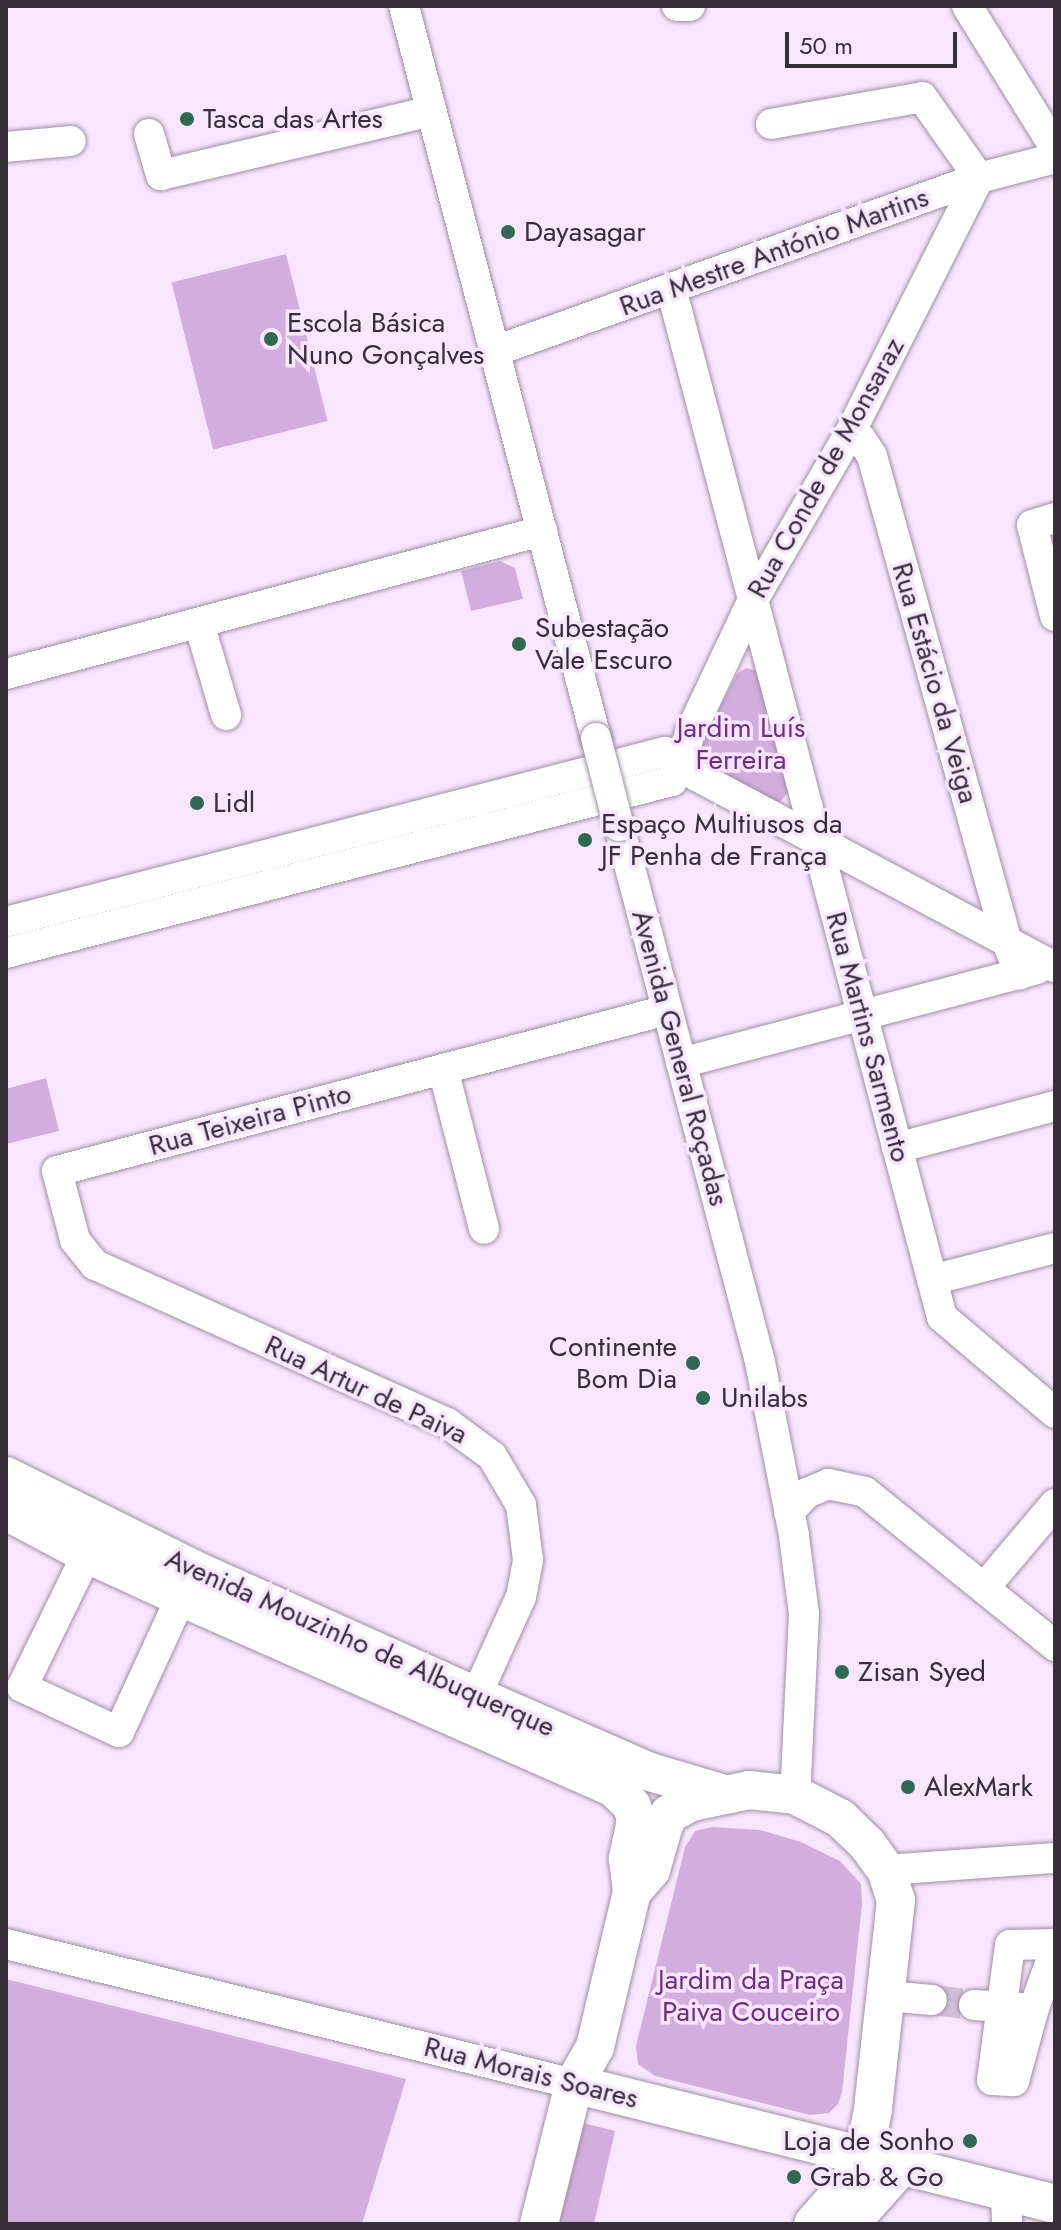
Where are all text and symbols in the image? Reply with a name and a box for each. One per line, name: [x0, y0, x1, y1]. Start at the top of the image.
scale bar: [789, 16, 961, 66]
text: 50 m: [799, 28, 853, 63]
place label: Tasca das Artes: [203, 102, 383, 136]
marker: Tasca das Artes: [178, 110, 196, 128]
street label: Rua Mestre António Martins: [615, 180, 933, 324]
place label: Dayasagar: [524, 215, 646, 249]
marker: Dayasagar: [499, 223, 517, 241]
place label: Escola Básica Nuno Gonçalves: [287, 306, 484, 372]
marker: Escola Básica Nuno Gonçalves: [262, 330, 280, 348]
street label: Rua Conde de Monsaraz: [740, 332, 912, 604]
street label: Rua Estácio da Veiga: [885, 559, 985, 807]
place label: Subestação Vale Escuro: [535, 611, 673, 677]
marker: Subestação Vale Escuro: [510, 635, 528, 653]
park label: Jardim Luís Ferreira: [677, 711, 805, 777]
place label: Lidl: [213, 786, 255, 820]
marker: Lidl: [188, 794, 206, 812]
place label: Espaço Multiusos da JF Penha de França: [601, 807, 842, 873]
marker: Espaço Multiusos da JF Penha de França: [576, 831, 594, 849]
street label: Avenida General Roçadas: [624, 906, 736, 1210]
street label: Rua Martins Sarmento: [818, 908, 918, 1166]
street label: Rua Teixeira Pinto: [145, 1077, 355, 1163]
street label: Rua Artur de Paiva: [259, 1328, 473, 1452]
place label: Continente Bom Dia: [549, 1330, 677, 1396]
marker: Continente Bom Dia: [684, 1354, 702, 1372]
place label: Unilabs: [721, 1381, 808, 1415]
marker: Unilabs: [692, 1387, 714, 1409]
street label: Avenida Mouzinho de Albuquerque: [160, 1542, 560, 1744]
place label: Zisan Syed: [858, 1655, 986, 1689]
marker: Zisan Syed: [833, 1663, 851, 1681]
place label: AlexMark: [924, 1770, 1033, 1804]
marker: AlexMark: [899, 1778, 917, 1796]
park label: Jardim da Praça Paiva Couceiro: [658, 1963, 844, 2029]
street label: Rua Morais Soares: [421, 2030, 641, 2116]
place label: Loja de Sonho: [783, 2124, 954, 2158]
marker: Loja de Sonho: [961, 2132, 979, 2150]
place label: Grab & Go: [810, 2160, 943, 2194]
marker: Grab & Go: [785, 2168, 803, 2186]

